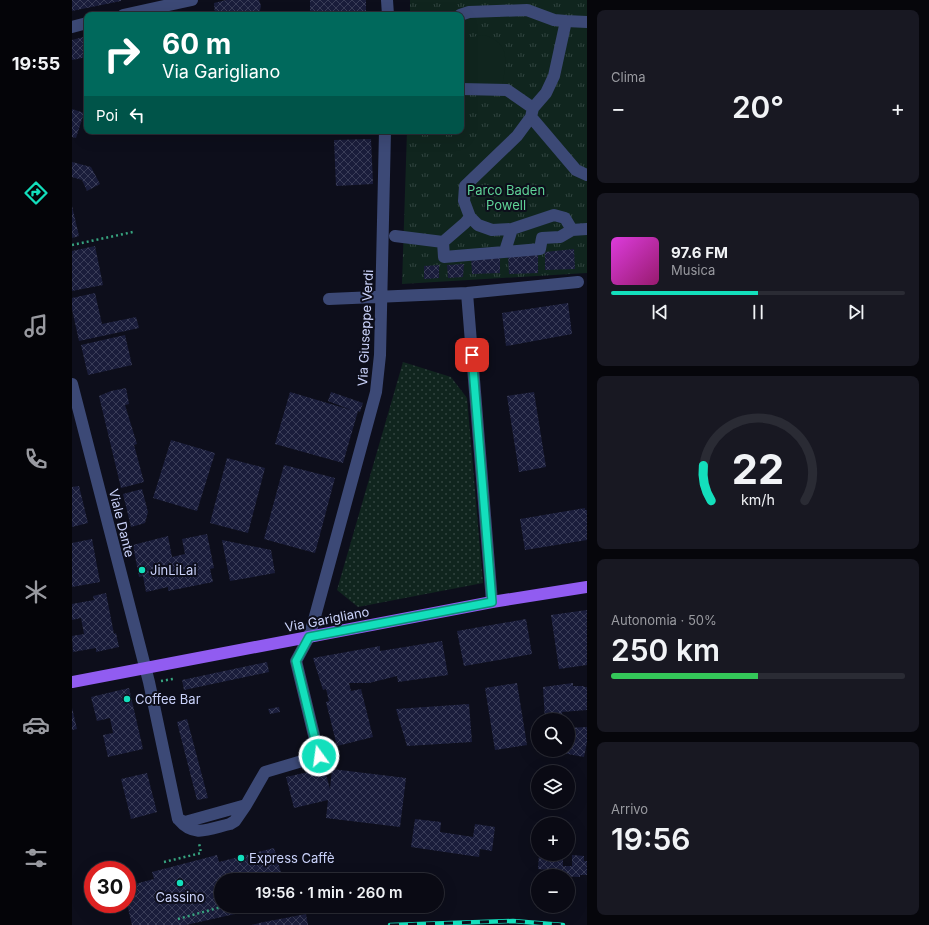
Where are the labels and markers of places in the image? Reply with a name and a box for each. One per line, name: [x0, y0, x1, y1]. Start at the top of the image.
pin: [455, 338, 489, 372]
place label: JinLiLai: [150, 562, 197, 578]
marker: JinLiLai: [137, 565, 147, 575]
place label: Coffee Bar: [135, 691, 201, 707]
marker: Coffee Bar: [122, 694, 132, 704]
place label: Express Caffè: [249, 850, 335, 866]
marker: Express Caffè: [236, 853, 246, 863]
marker: Cassino: [175, 878, 185, 888]
place label: Cassino: [155, 889, 205, 905]

